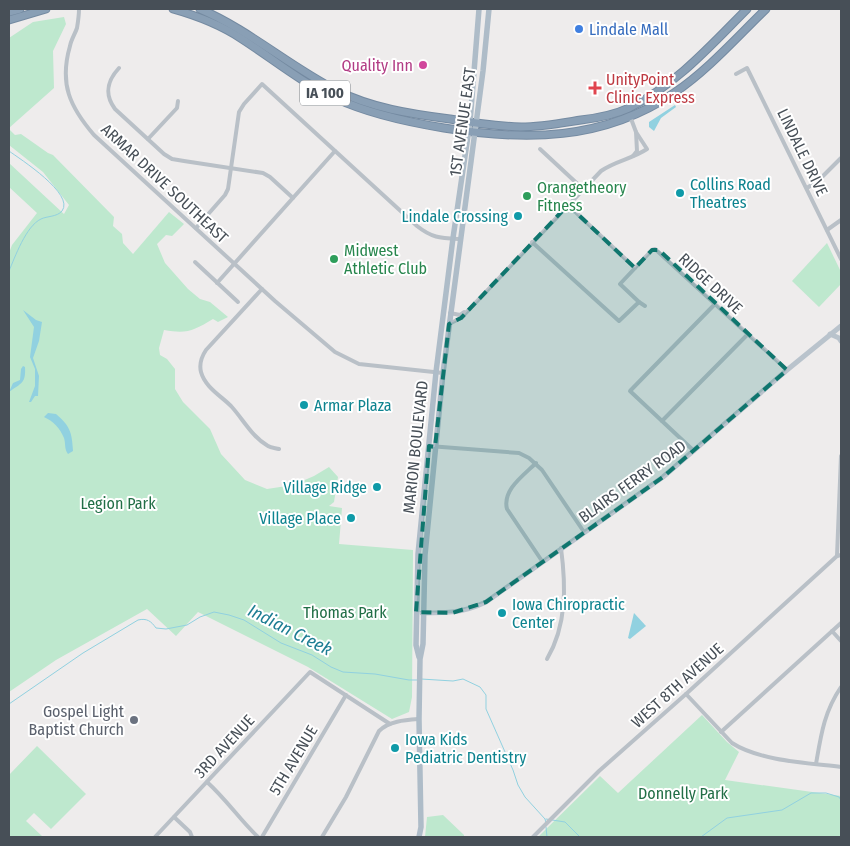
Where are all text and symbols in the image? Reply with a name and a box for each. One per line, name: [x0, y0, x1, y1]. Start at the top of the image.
place label: Lindale Mall: [589, 20, 668, 39]
marker: Lindale Mall: [573, 23, 585, 35]
place label: Quality Inn: [342, 56, 413, 75]
marker: Quality Inn: [417, 59, 429, 71]
street label: 1ST AVENUE EAST: [445, 66, 480, 178]
place label: UnityPoint Clinic Express: [606, 70, 695, 107]
road number: IA 100: [300, 80, 350, 106]
marker: UnityPoint Clinic Express: [588, 81, 602, 95]
street label: LINDALE DRIVE: [773, 105, 832, 199]
street label: ARMAR DRIVE SOUTHEAST: [97, 120, 232, 247]
place label: Collins Road Theatres: [690, 175, 771, 212]
place label: Orangetheory Fitness: [537, 178, 627, 215]
marker: Collins Road Theatres: [674, 187, 686, 199]
marker: Orangetheory Fitness: [521, 190, 533, 202]
place label: Lindale Crossing: [401, 207, 508, 226]
marker: Lindale Crossing: [512, 210, 524, 222]
place label: Midwest Athletic Club: [344, 241, 427, 278]
street label: RIDGE DRIVE: [675, 249, 747, 318]
marker: Midwest Athletic Club: [328, 253, 340, 265]
street label: MARION BOULEVARD: [399, 380, 432, 514]
place label: Armar Plaza: [314, 396, 392, 415]
marker: Armar Plaza: [298, 399, 310, 411]
street label: BLAIRS FERRY ROAD: [575, 436, 690, 527]
place label: Village Ridge: [283, 478, 367, 497]
marker: Village Ridge: [371, 481, 383, 493]
park label: Legion Park: [80, 494, 156, 513]
place label: Village Place: [259, 509, 341, 528]
marker: Village Place: [345, 512, 357, 524]
place label: Iowa Chiropractic Center: [512, 595, 625, 632]
water label: Indian Creek: [244, 599, 336, 661]
park label: Thomas Park: [303, 603, 387, 622]
marker: Iowa Chiropractic Center: [496, 607, 508, 619]
street label: WEST 8TH AVENUE: [627, 639, 727, 732]
place label: Gospel Light Baptist Church: [29, 702, 125, 739]
street label: 3RD AVENUE: [190, 711, 258, 782]
marker: Gospel Light Baptist Church: [128, 714, 140, 726]
street label: 5TH AVENUE: [265, 722, 322, 799]
place label: Iowa Kids Pediatric Dentistry: [405, 730, 527, 767]
marker: Iowa Kids Pediatric Dentistry: [389, 742, 401, 754]
park label: Donnelly Park: [638, 784, 729, 803]

